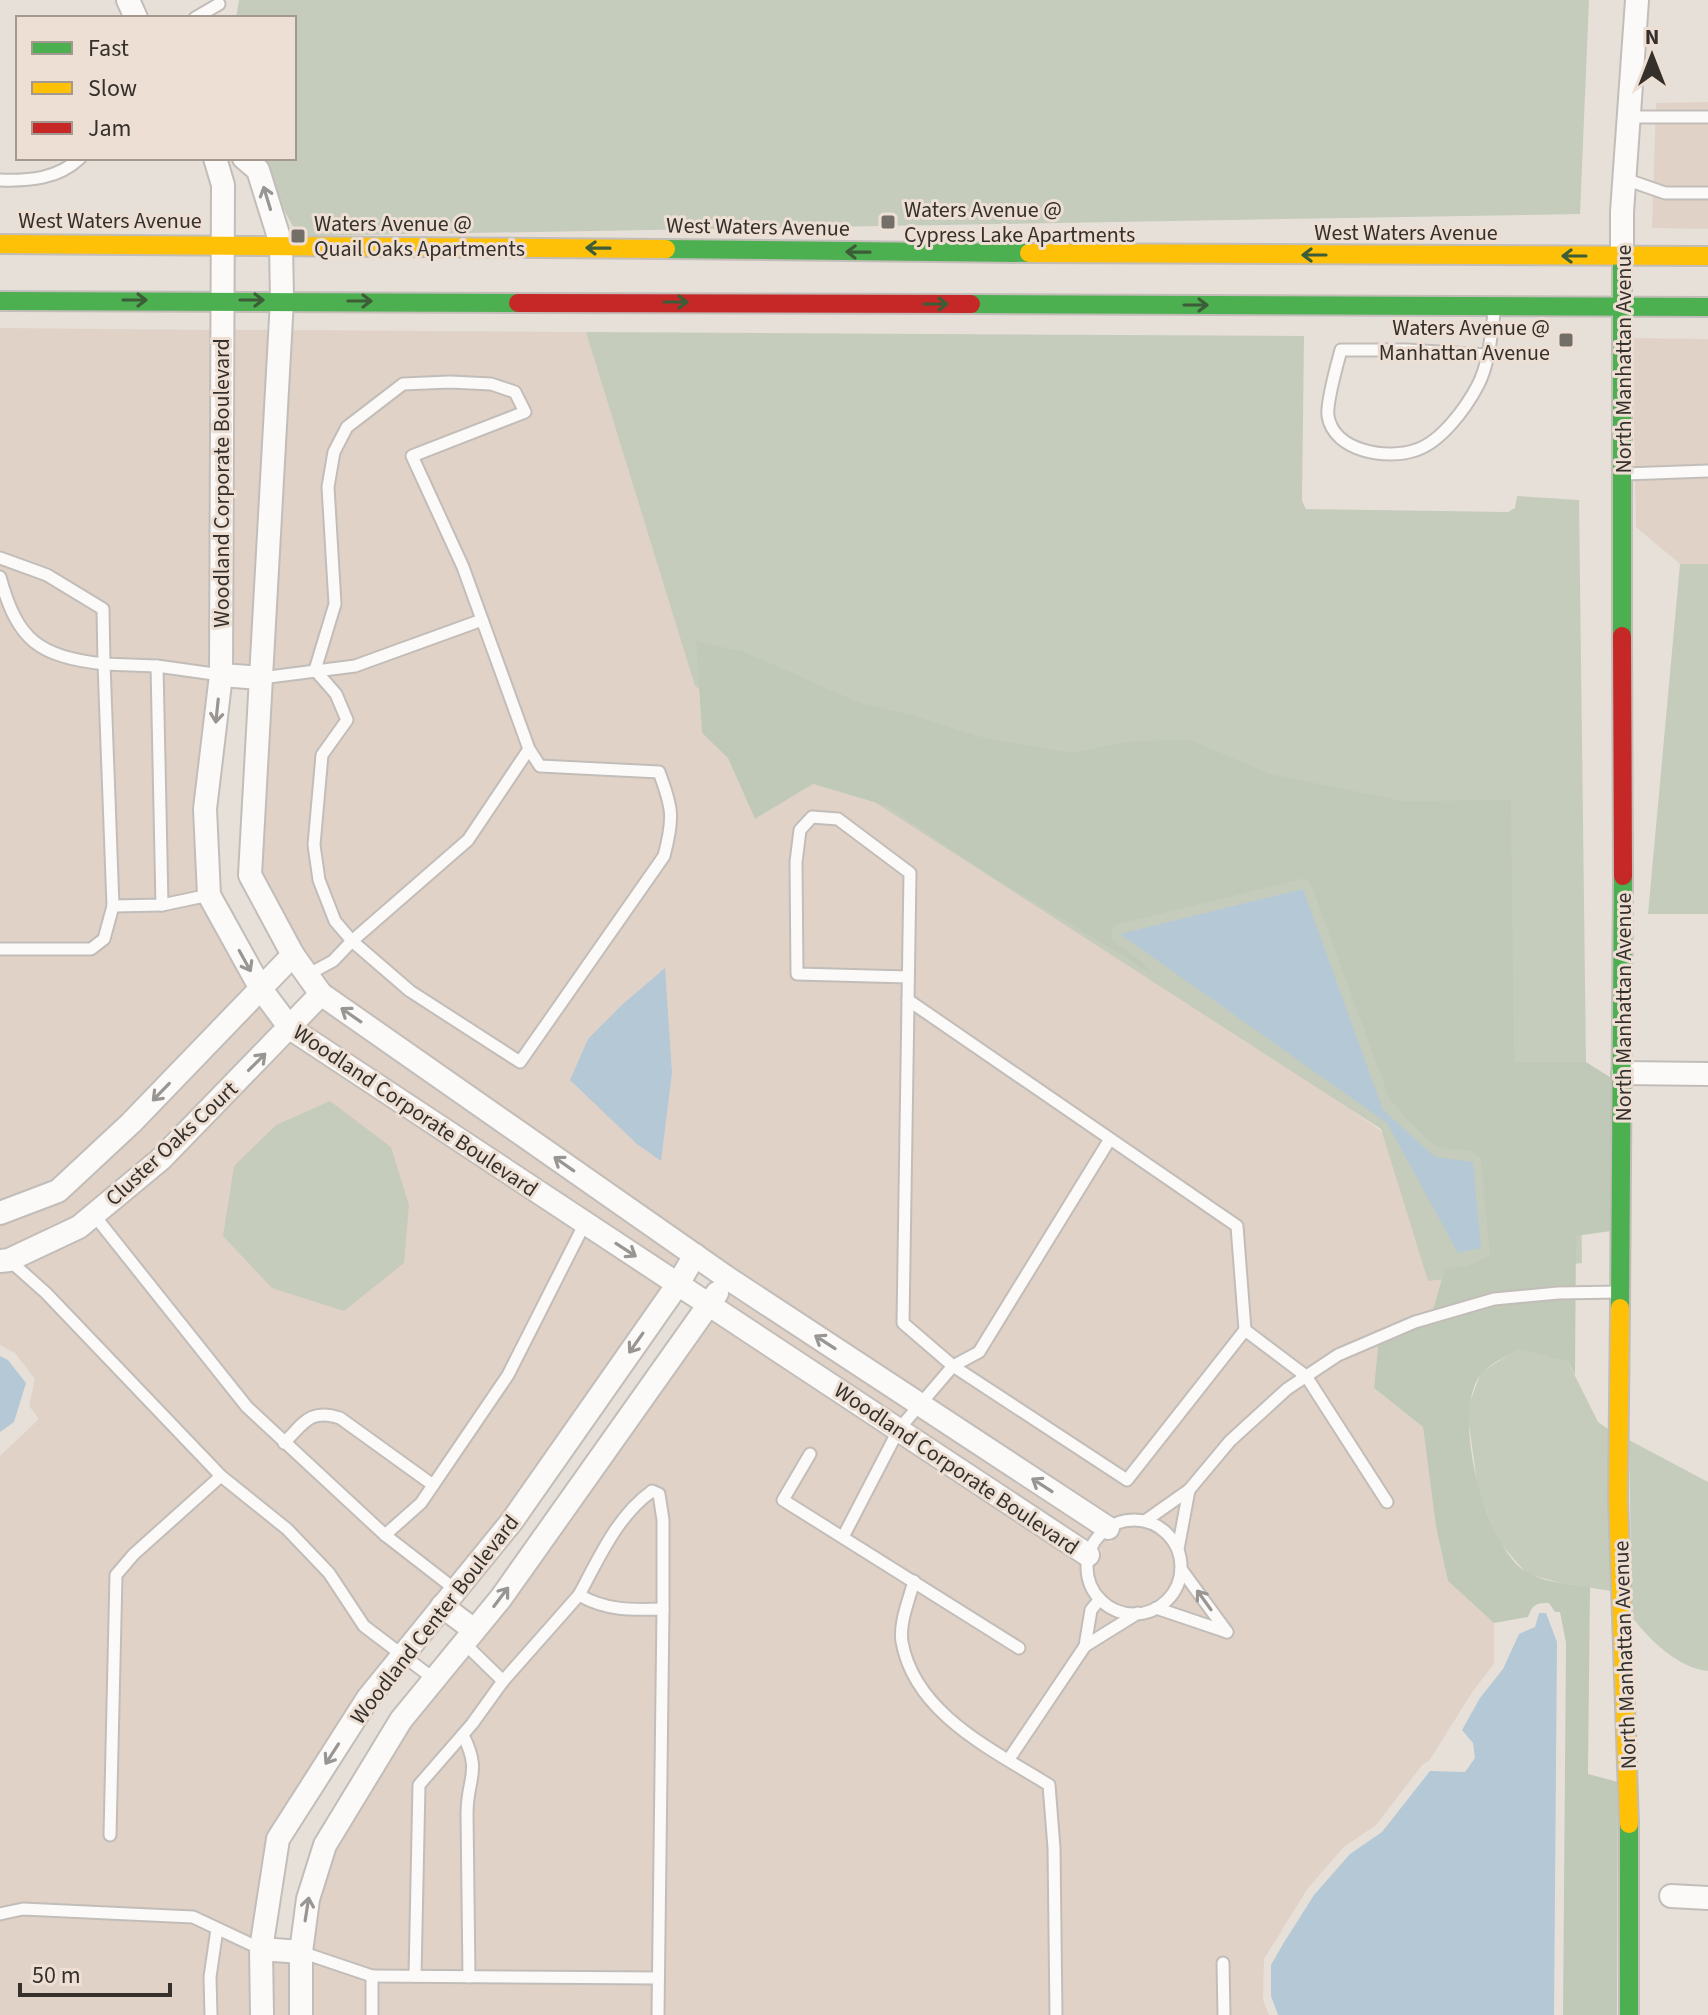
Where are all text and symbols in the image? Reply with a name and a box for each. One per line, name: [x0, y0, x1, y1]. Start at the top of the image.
legend: [16, 16, 296, 160]
north arrow: [1612, 16, 1692, 96]
text: N: [1645, 21, 1659, 53]
text: Fast: [88, 31, 129, 66]
text: Slow: [88, 71, 137, 106]
text: Jam: [88, 111, 132, 146]
one-way arrow: [259, 186, 274, 212]
place label: Waters Avenue @ Cypress Lake Apartments: [904, 194, 1135, 251]
street label: West Waters Avenue: [18, 205, 202, 237]
place label: Waters Avenue @ Quail Oaks Apartments: [314, 208, 525, 265]
street label: West Waters Avenue: [666, 209, 850, 245]
marker: Waters Avenue @ Cypress Lake Apartments: [879, 213, 897, 231]
street label: West Waters Avenue: [1314, 217, 1498, 249]
marker: Waters Avenue @ Quail Oaks Apartments: [289, 227, 307, 245]
one-way arrow: [585, 240, 612, 256]
one-way arrow: [845, 244, 872, 259]
street label: North Manhattan Avenue: [1608, 245, 1640, 473]
one-way arrow: [1301, 247, 1328, 263]
one-way arrow: [1561, 248, 1588, 264]
one-way arrow: [121, 292, 148, 308]
one-way arrow: [238, 292, 265, 308]
one-way arrow: [346, 293, 373, 309]
one-way arrow: [662, 294, 689, 310]
one-way arrow: [922, 296, 949, 312]
one-way arrow: [1182, 297, 1209, 313]
place label: Waters Avenue @ Manhattan Avenue: [1379, 312, 1550, 369]
marker: Waters Avenue @ Manhattan Avenue: [1557, 331, 1575, 349]
street label: Woodland Corporate Boulevard: [206, 338, 238, 628]
one-way arrow: [209, 697, 224, 724]
street label: North Manhattan Avenue: [1608, 893, 1640, 1121]
one-way arrow: [238, 948, 254, 972]
one-way arrow: [340, 1007, 362, 1023]
street label: Woodland Corporate Boulevard: [287, 1017, 544, 1205]
one-way arrow: [248, 1052, 267, 1072]
street label: Cluster Oaks Court: [98, 1073, 245, 1214]
one-way arrow: [152, 1082, 171, 1102]
one-way arrow: [554, 1156, 576, 1172]
one-way arrow: [615, 1242, 637, 1259]
one-way arrow: [628, 1332, 644, 1354]
one-way arrow: [814, 1334, 837, 1350]
street label: Woodland Corporate Boulevard: [828, 1375, 1085, 1563]
one-way arrow: [1032, 1477, 1054, 1493]
street label: Woodland Center Boulevard: [343, 1508, 527, 1731]
street label: North Manhattan Avenue: [1605, 1540, 1645, 1770]
one-way arrow: [493, 1587, 510, 1608]
one-way arrow: [1195, 1590, 1212, 1611]
one-way arrow: [324, 1743, 340, 1765]
one-way arrow: [300, 1897, 315, 1923]
scale bar: [20, 1947, 170, 1997]
text: 50 m: [32, 1958, 81, 1993]

